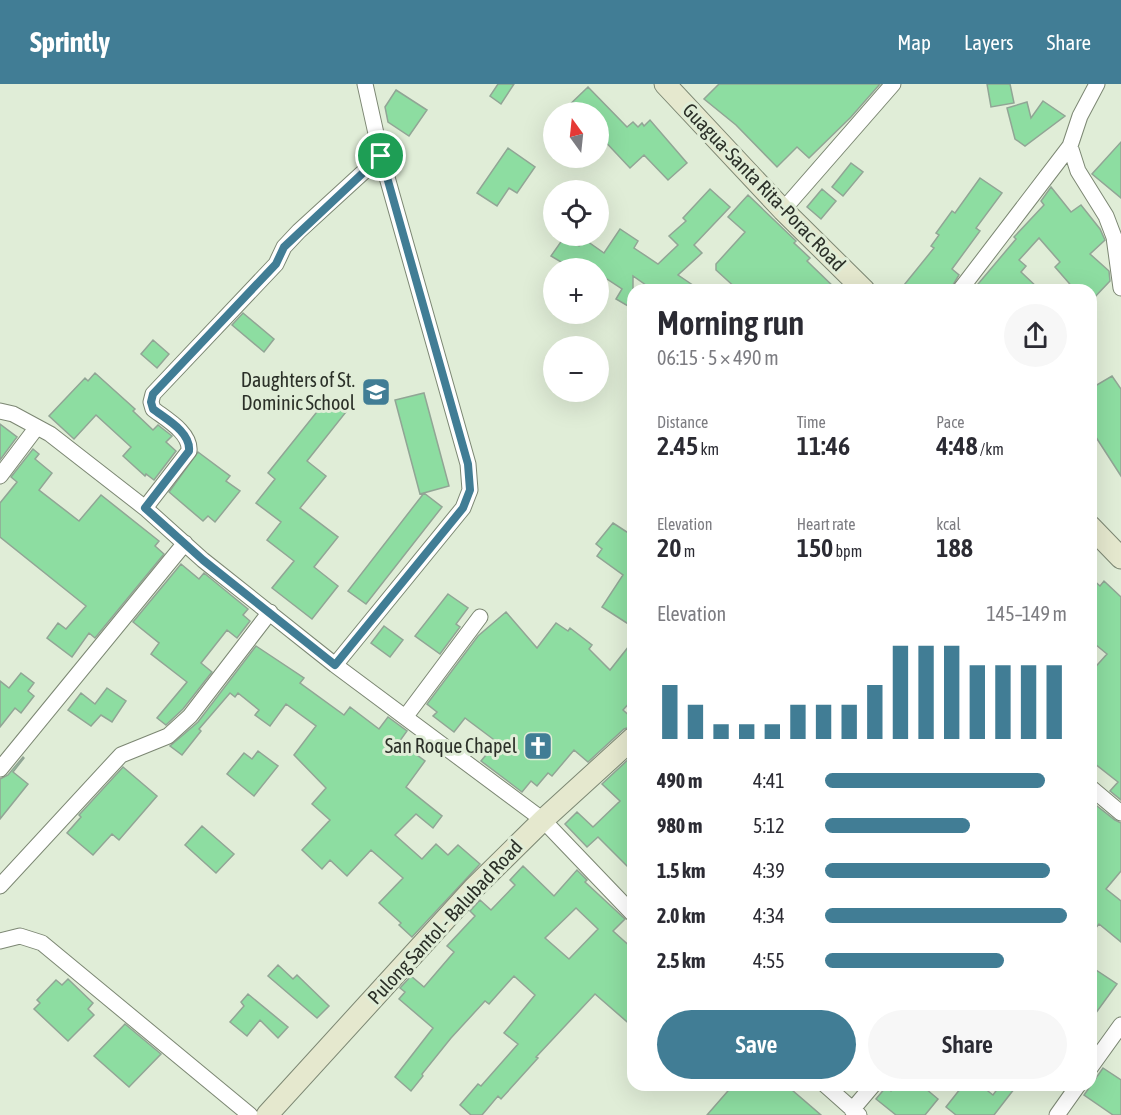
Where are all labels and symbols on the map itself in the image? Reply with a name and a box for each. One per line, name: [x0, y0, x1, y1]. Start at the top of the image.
street label: Guagua-Santa Rita-Porac Road: [678, 98, 850, 275]
north arrow: [543, 102, 609, 168]
pin: [355, 130, 406, 181]
place label: Daughters of St. Dominic School: [241, 368, 356, 414]
school or university icon: Daughters of St. Dominic School: [360, 376, 392, 408]
church icon: San Roque Chapel: [522, 730, 554, 762]
place label: San Roque Chapel: [385, 734, 518, 757]
street label: Pulong Santol - Balubad Road: [363, 835, 527, 1009]

